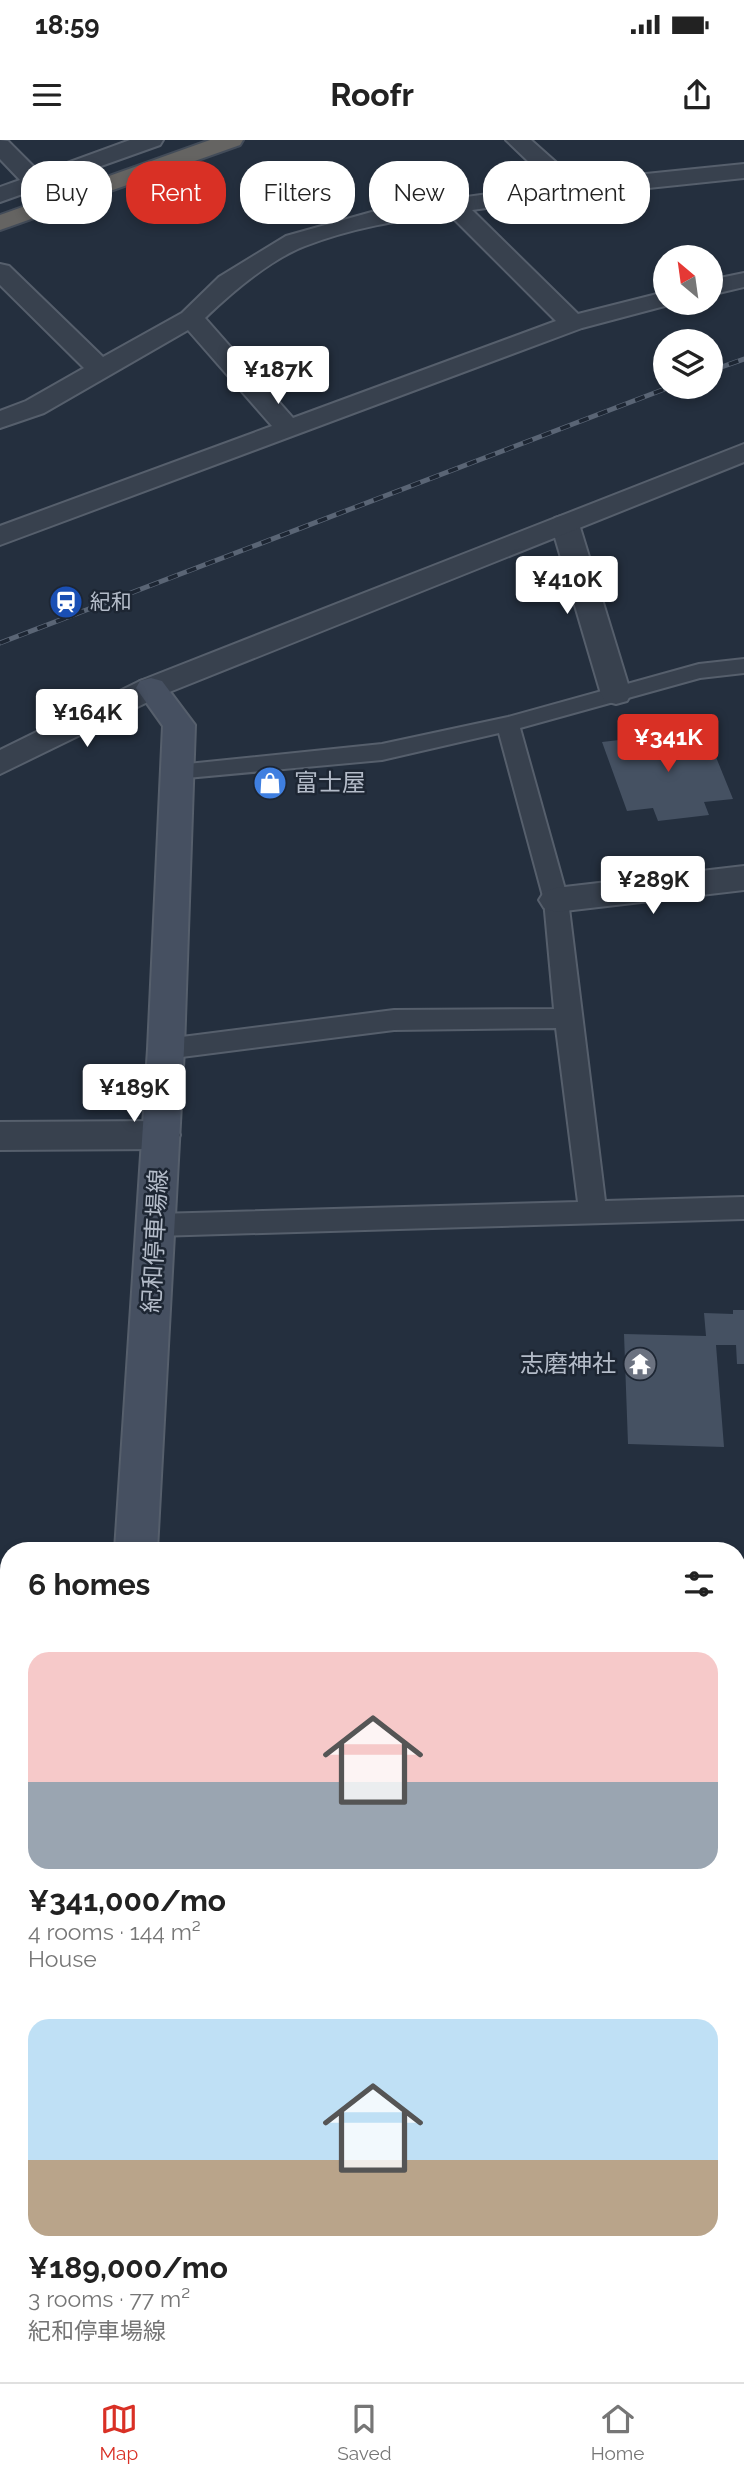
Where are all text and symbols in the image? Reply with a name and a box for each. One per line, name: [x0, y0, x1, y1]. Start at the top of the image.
text: 18:59: [35, 10, 100, 40]
icon: menu: [28, 76, 66, 114]
text: Roofr: [330, 76, 414, 113]
icon: share: [678, 76, 716, 114]
chip: Buy: [21, 161, 112, 224]
chip: Rent: [126, 161, 226, 224]
chip: Filters: [240, 161, 355, 224]
chip: New: [369, 161, 469, 224]
chip: Apartment: [483, 161, 650, 224]
north arrow: [653, 245, 723, 315]
map controls: [653, 245, 723, 399]
button: layers: [653, 329, 723, 399]
pin: ¥187K: [229, 346, 327, 406]
text: ¥187K: [243, 355, 313, 382]
pin: ¥410K: [518, 556, 616, 616]
text: ¥410K: [532, 565, 602, 592]
station icon: 紀和: [47, 583, 85, 621]
place label: 紀和: [90, 589, 132, 614]
pin: ¥164K: [38, 690, 136, 749]
text: ¥164K: [52, 698, 122, 725]
pin: ¥341K: [619, 714, 717, 774]
text: ¥341K: [633, 723, 703, 750]
shop icon: 富士屋: [251, 764, 289, 802]
place label: 富士屋: [294, 768, 366, 797]
pin: ¥289K: [604, 856, 702, 916]
text: ¥289K: [617, 865, 689, 892]
pin: ¥189K: [85, 1065, 183, 1124]
text: ¥189K: [99, 1073, 169, 1100]
street label: 紀和停車場線: [136, 1168, 173, 1314]
temple icon: 志磨神社: [621, 1345, 659, 1383]
place label: 志磨神社: [520, 1349, 616, 1378]
icon: filters: [680, 1565, 718, 1603]
text: 6 homes: [28, 1567, 150, 1602]
icon: home: [310, 1697, 436, 1823]
text: ¥341,000/mo: [28, 1883, 226, 1918]
text: 4 rooms · 144 m²: [28, 1918, 201, 1945]
text: House: [28, 1945, 97, 1972]
icon: home: [310, 2065, 436, 2191]
text: ¥189,000/mo: [28, 2250, 228, 2285]
text: 3 rooms · 77 m²: [28, 2285, 190, 2312]
text: 紀和停車場線: [28, 2317, 166, 2344]
tab: Map: [100, 2400, 138, 2464]
tab: Saved: [337, 2400, 392, 2464]
tab: Home: [591, 2400, 644, 2464]

